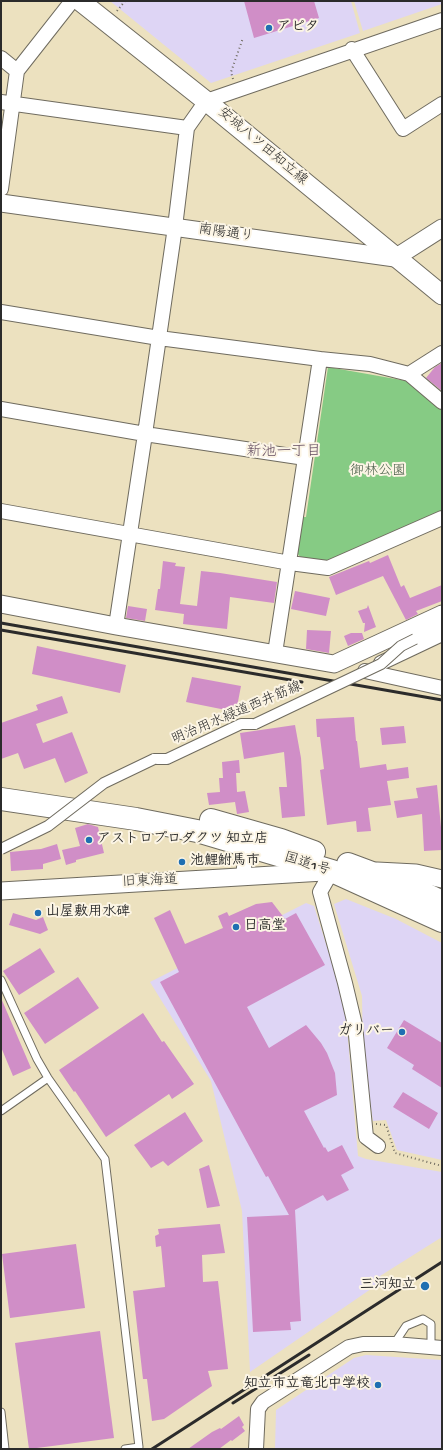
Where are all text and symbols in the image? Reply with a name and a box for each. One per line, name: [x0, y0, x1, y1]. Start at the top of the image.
place label: アピタ: [277, 20, 319, 36]
marker: アピタ: [264, 23, 274, 33]
street label: 安城八ツ田知立線: [214, 105, 310, 189]
street label: 南陽通り: [197, 222, 255, 246]
district label: 新池一丁目: [247, 444, 321, 462]
park label: 御林公園: [350, 464, 406, 480]
street label: 明治用水緑道西井筋線: [169, 679, 305, 749]
place label: アストロプロダクツ 知立店: [97, 832, 268, 848]
marker: アストロプロダクツ 知立店: [84, 835, 94, 845]
street label: 国道1号: [282, 850, 332, 880]
place label: 池鯉鮒馬市: [190, 854, 260, 870]
marker: 池鯉鮒馬市: [177, 857, 187, 867]
street label: 旧東海道: [122, 872, 178, 892]
place label: 山屋敷用水碑: [46, 905, 130, 921]
marker: 山屋敷用水碑: [33, 908, 43, 918]
place label: 日高堂: [244, 919, 286, 935]
marker: 日高堂: [231, 922, 241, 932]
place label: ガリバー: [338, 1024, 394, 1040]
marker: ガリバー: [397, 1027, 407, 1037]
place label: 三河知立: [360, 1278, 416, 1294]
marker: 三河知立: [419, 1280, 431, 1292]
place label: 知立市立竜北中学校: [244, 1377, 370, 1393]
marker: 知立市立竜北中学校: [373, 1380, 383, 1390]

